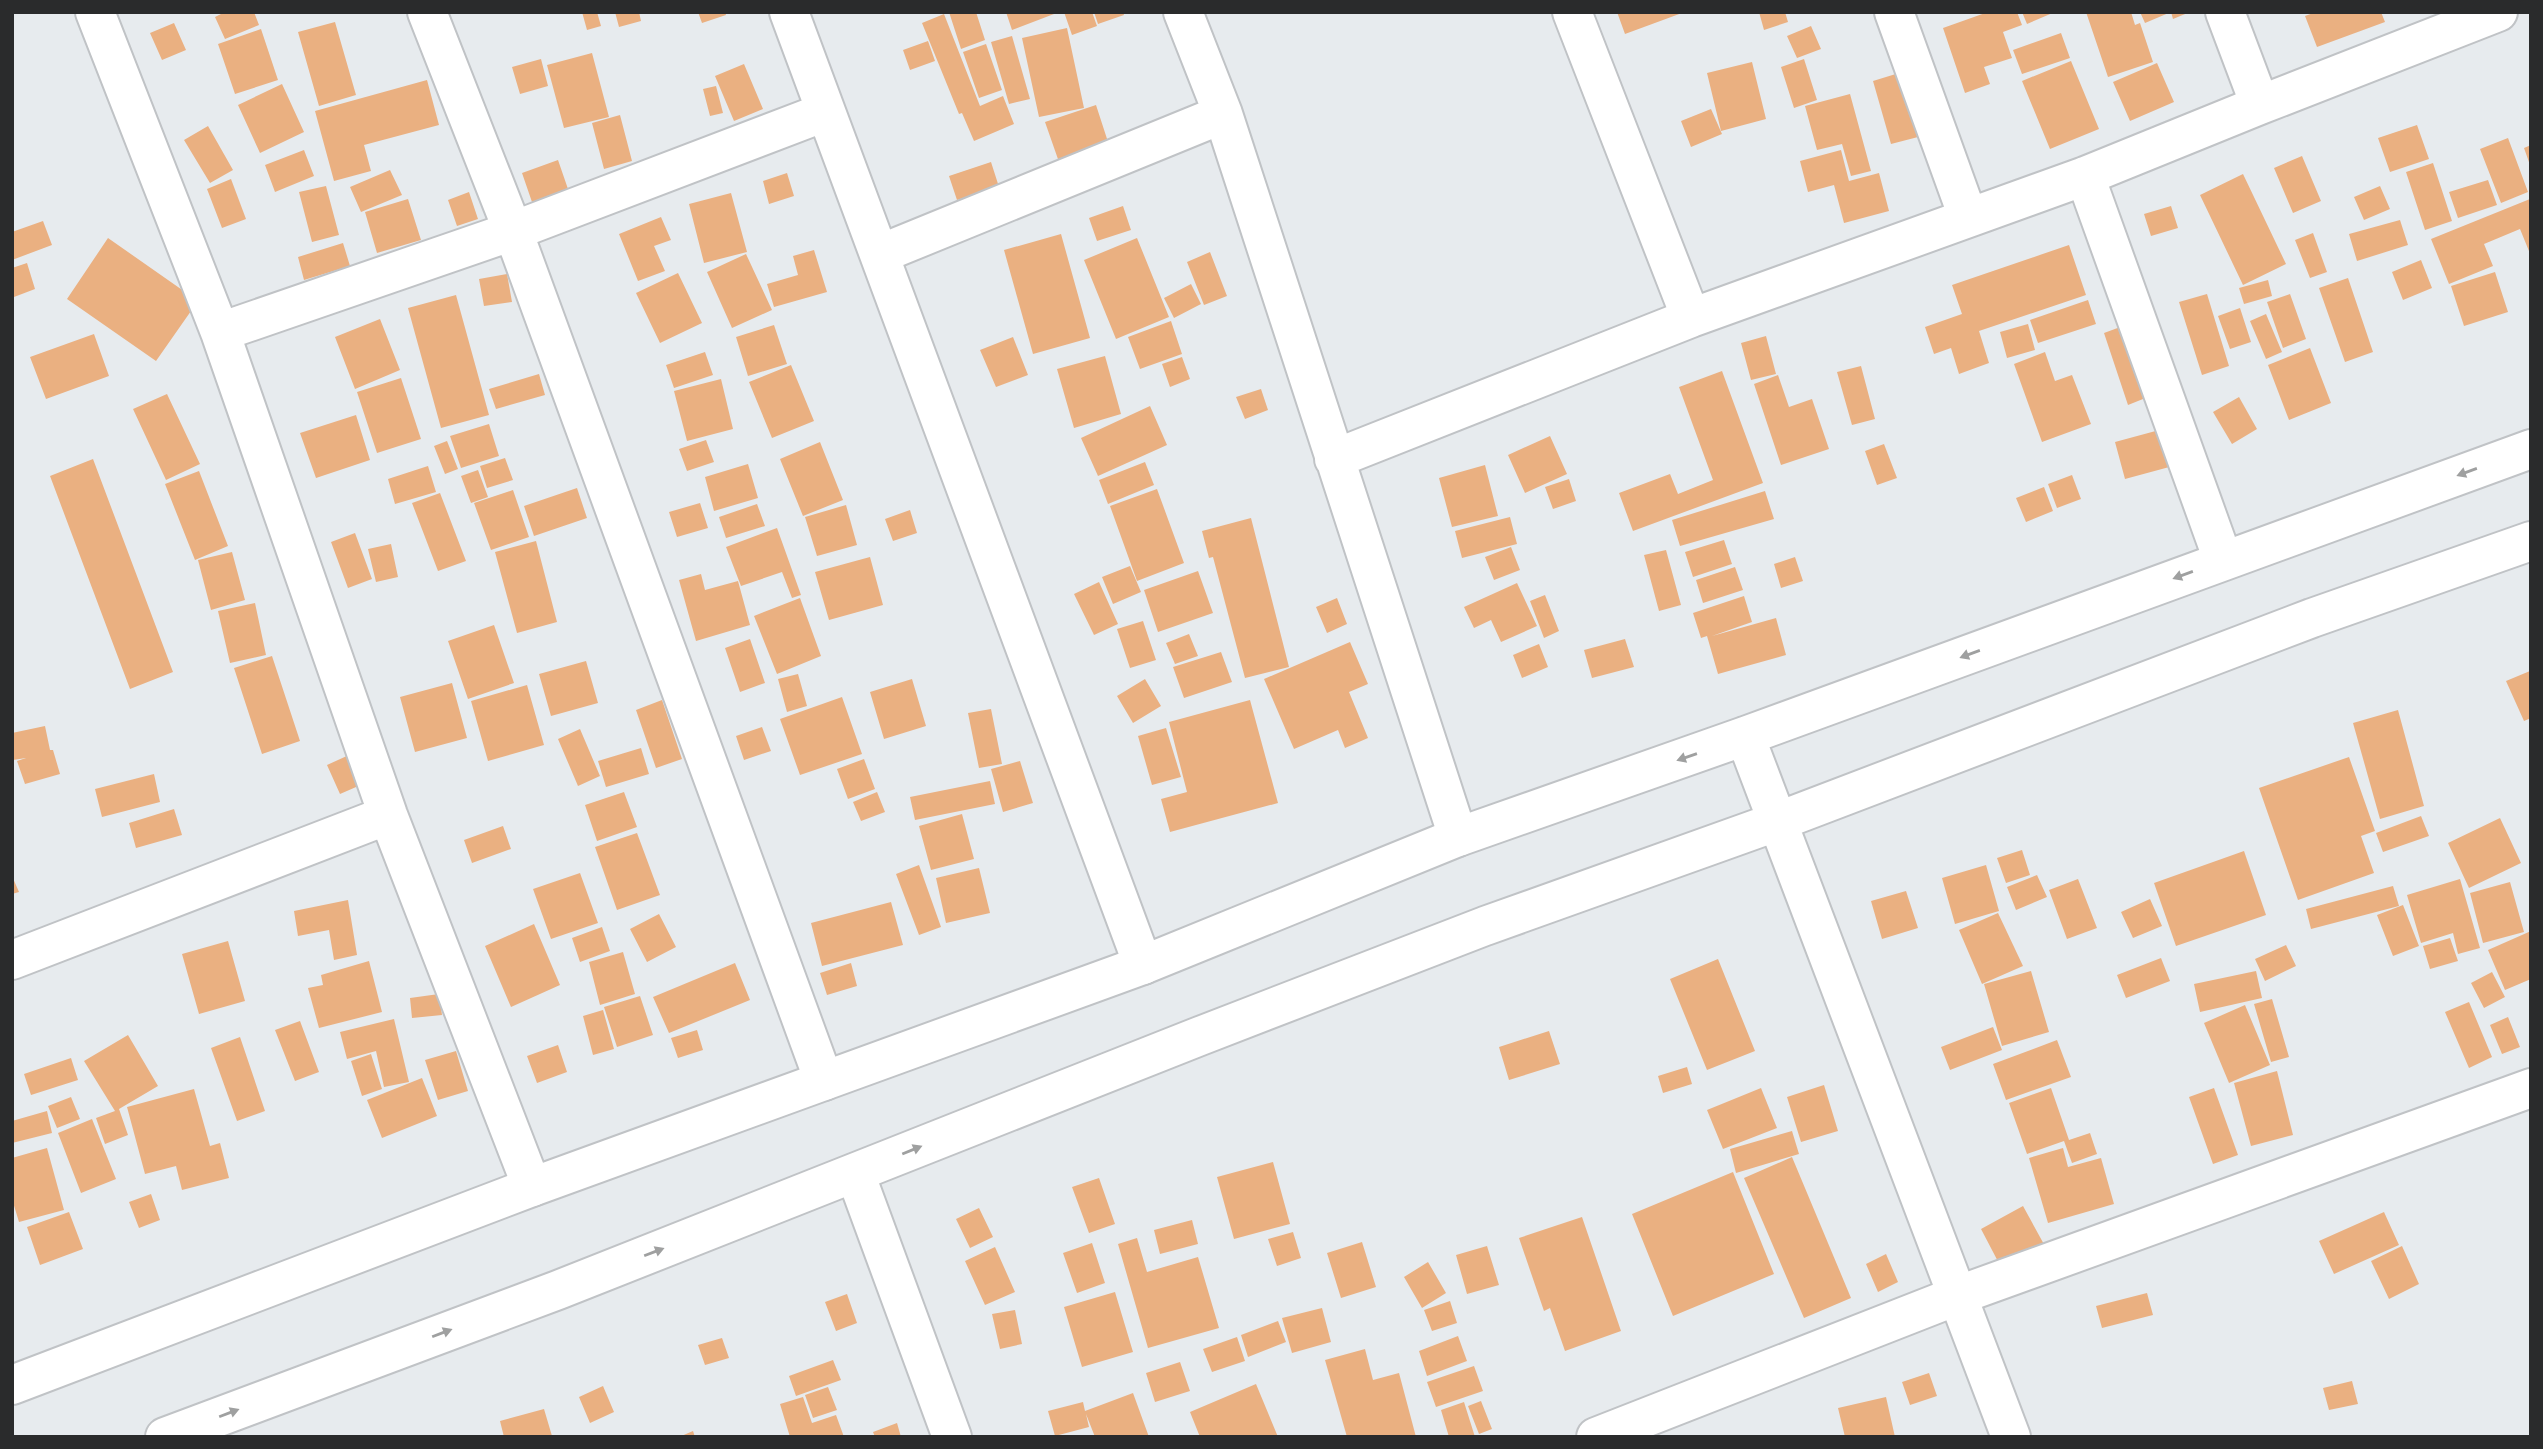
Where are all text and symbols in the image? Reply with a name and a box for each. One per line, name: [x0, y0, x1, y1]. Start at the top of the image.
one-way arrow: [2456, 467, 2477, 478]
one-way arrow: [2173, 569, 2194, 580]
one-way arrow: [1960, 648, 1981, 659]
one-way arrow: [1677, 752, 1698, 763]
one-way arrow: [901, 1145, 922, 1156]
one-way arrow: [644, 1246, 665, 1257]
one-way arrow: [432, 1327, 453, 1338]
one-way arrow: [218, 1407, 239, 1418]

